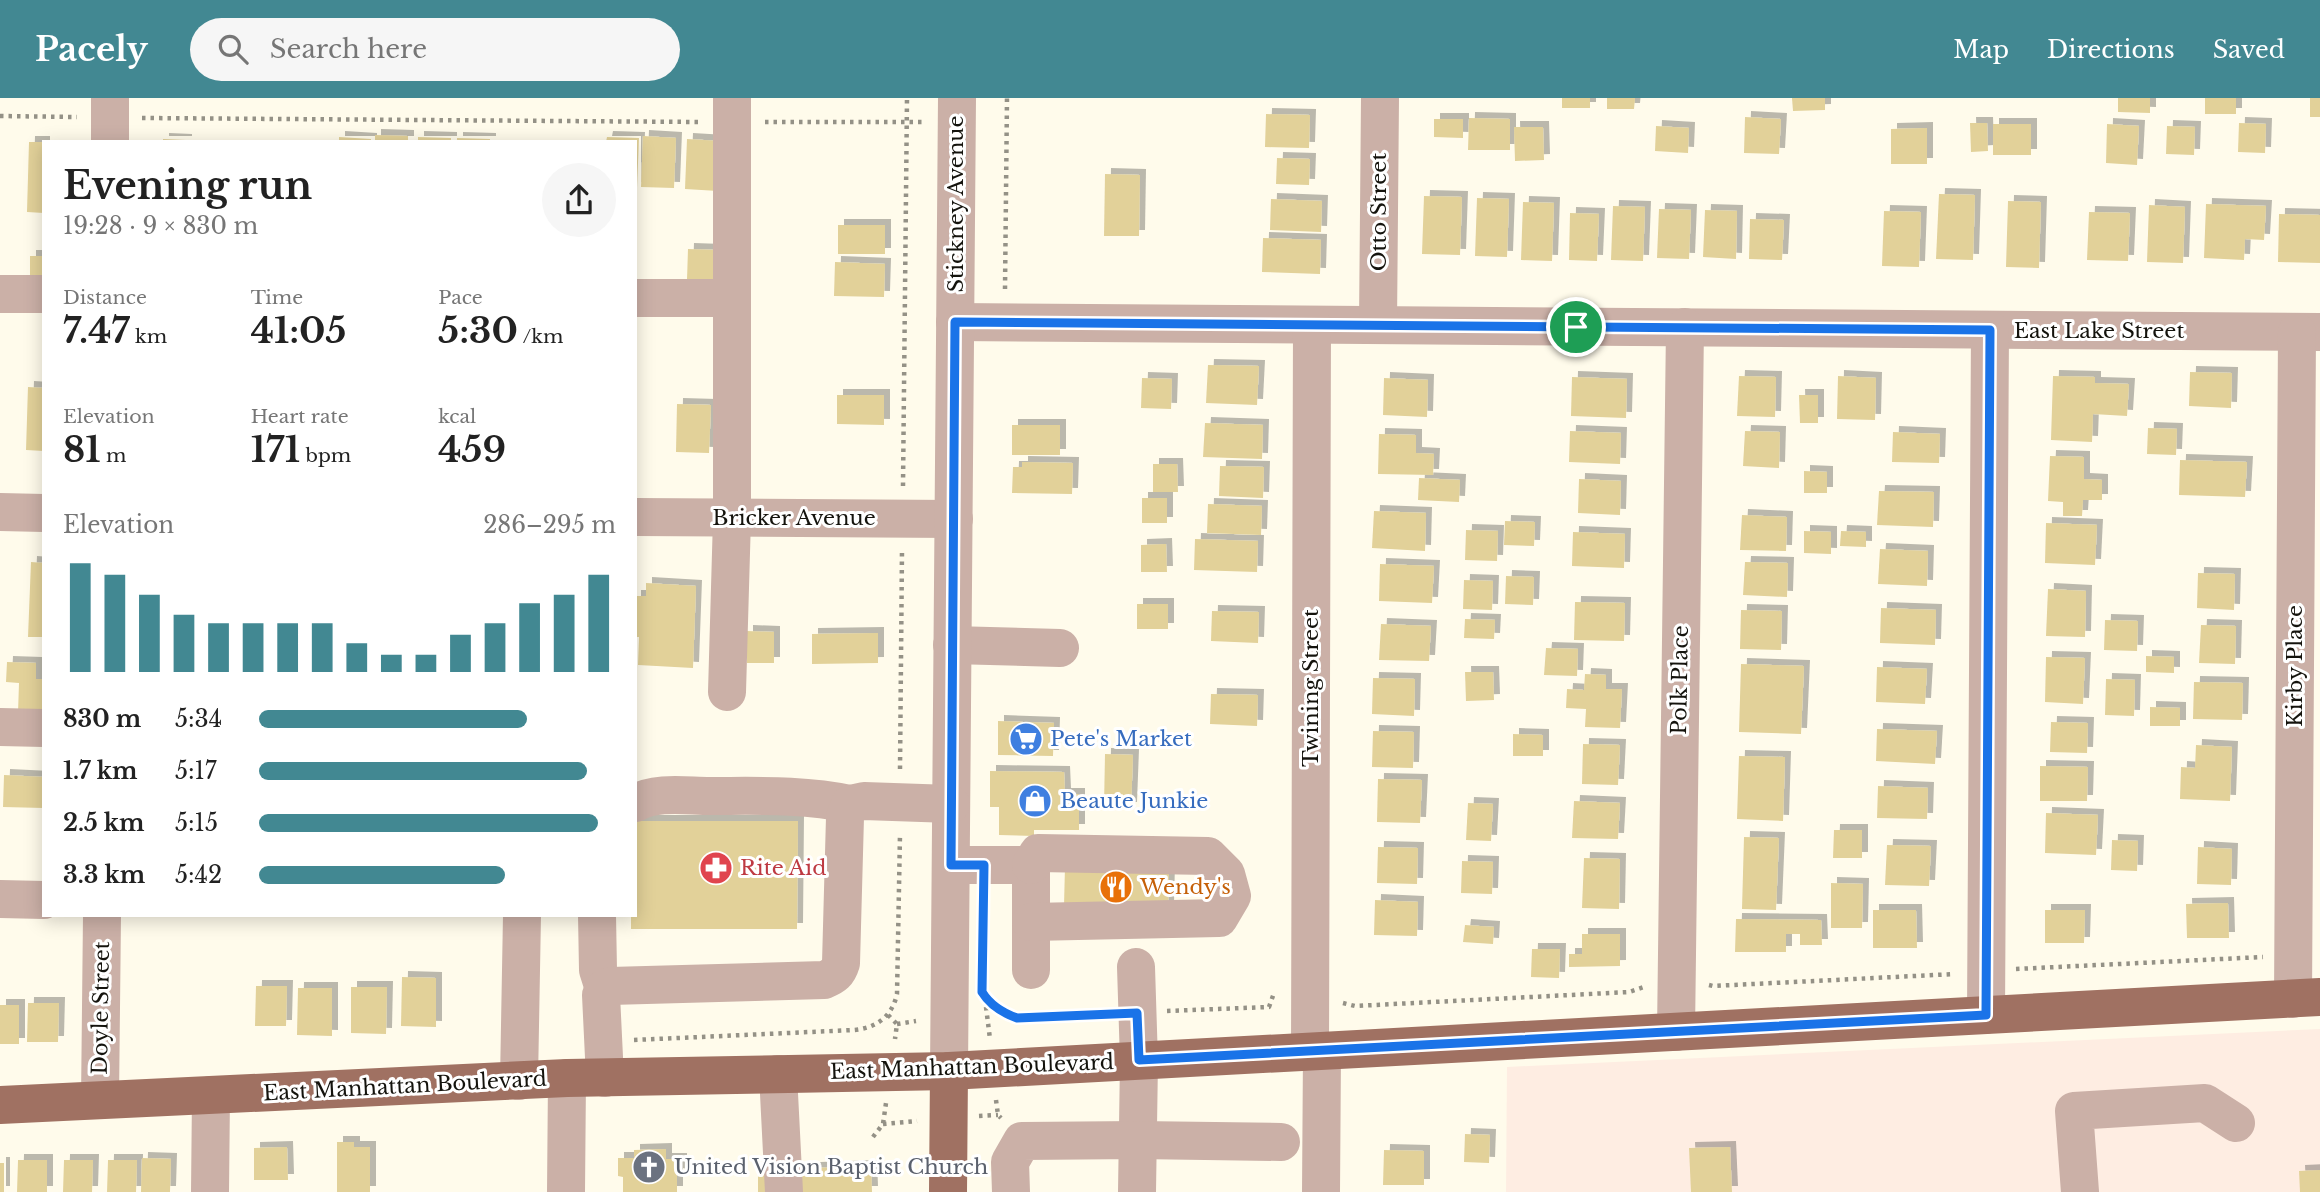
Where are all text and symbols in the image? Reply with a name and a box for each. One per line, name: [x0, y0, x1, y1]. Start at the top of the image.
search box: [190, 18, 680, 81]
text: Pacely: [35, 29, 148, 70]
icon: search: [214, 30, 252, 68]
text: Search here: [270, 33, 427, 65]
text: Map: [1953, 35, 2009, 64]
text: Directions: [2047, 35, 2175, 64]
text: Saved: [2213, 35, 2285, 64]
street label: Stickney Avenue: [943, 116, 969, 292]
street label: Otto Street: [1366, 153, 1392, 271]
text: Evening run: [63, 162, 312, 209]
button: share: [542, 163, 616, 237]
text: 19:28 · 9 × 830 m: [63, 212, 258, 240]
text: Distance: [63, 286, 147, 309]
text: Time: [251, 286, 303, 309]
text: Pace: [438, 286, 483, 309]
pin: [1546, 297, 1606, 357]
icon: arrive: [1557, 308, 1595, 346]
text: 7.47: [63, 309, 129, 352]
text: 41:05: [251, 309, 346, 352]
text: 5:30: [438, 309, 518, 352]
street label: East Lake Street: [2014, 318, 2184, 344]
text: km: [129, 325, 167, 348]
text: /km: [518, 325, 563, 348]
text: Elevation: [63, 405, 155, 428]
text: Heart rate: [251, 405, 349, 428]
text: kcal: [438, 405, 476, 428]
text: 81: [63, 428, 101, 471]
text: 171: [251, 428, 300, 471]
text: 459: [438, 428, 506, 471]
text: m: [101, 444, 126, 467]
text: bpm: [300, 444, 351, 467]
street label: Bricker Avenue: [712, 505, 876, 531]
text: Elevation: [63, 511, 174, 539]
text: 286–295 m: [483, 511, 616, 539]
street label: Kirby Place: [2282, 605, 2308, 727]
street label: Twining Street: [1298, 609, 1324, 767]
street label: Polk Place: [1666, 625, 1694, 735]
text: 830 m: [63, 705, 141, 733]
text: 5:34: [175, 705, 222, 733]
supermarket icon: Pete's Market: [1007, 720, 1045, 758]
place label: Pete's Market: [1050, 726, 1192, 752]
text: 1.7 km: [63, 757, 137, 785]
text: 5:17: [175, 757, 216, 785]
shop icon: Beaute Junkie: [1016, 782, 1054, 820]
place label: Beaute Junkie: [1060, 788, 1208, 814]
text: 2.5 km: [63, 809, 144, 837]
text: 5:15: [175, 809, 218, 837]
pharmacy icon: Rite Aid: [697, 849, 735, 887]
place label: Rite Aid: [740, 855, 826, 881]
text: 3.3 km: [63, 861, 145, 889]
text: 5:42: [175, 861, 222, 889]
restaurant icon: Wendy's: [1097, 868, 1135, 906]
place label: Wendy's: [1139, 874, 1231, 900]
street label: Doyle Street: [87, 941, 115, 1075]
street label: East Manhattan Boulevard: [830, 1049, 1114, 1085]
street label: East Manhattan Boulevard: [262, 1066, 548, 1106]
church icon: United Vision Baptist Church: [630, 1148, 668, 1186]
place label: United Vision Baptist Church: [674, 1154, 988, 1180]

